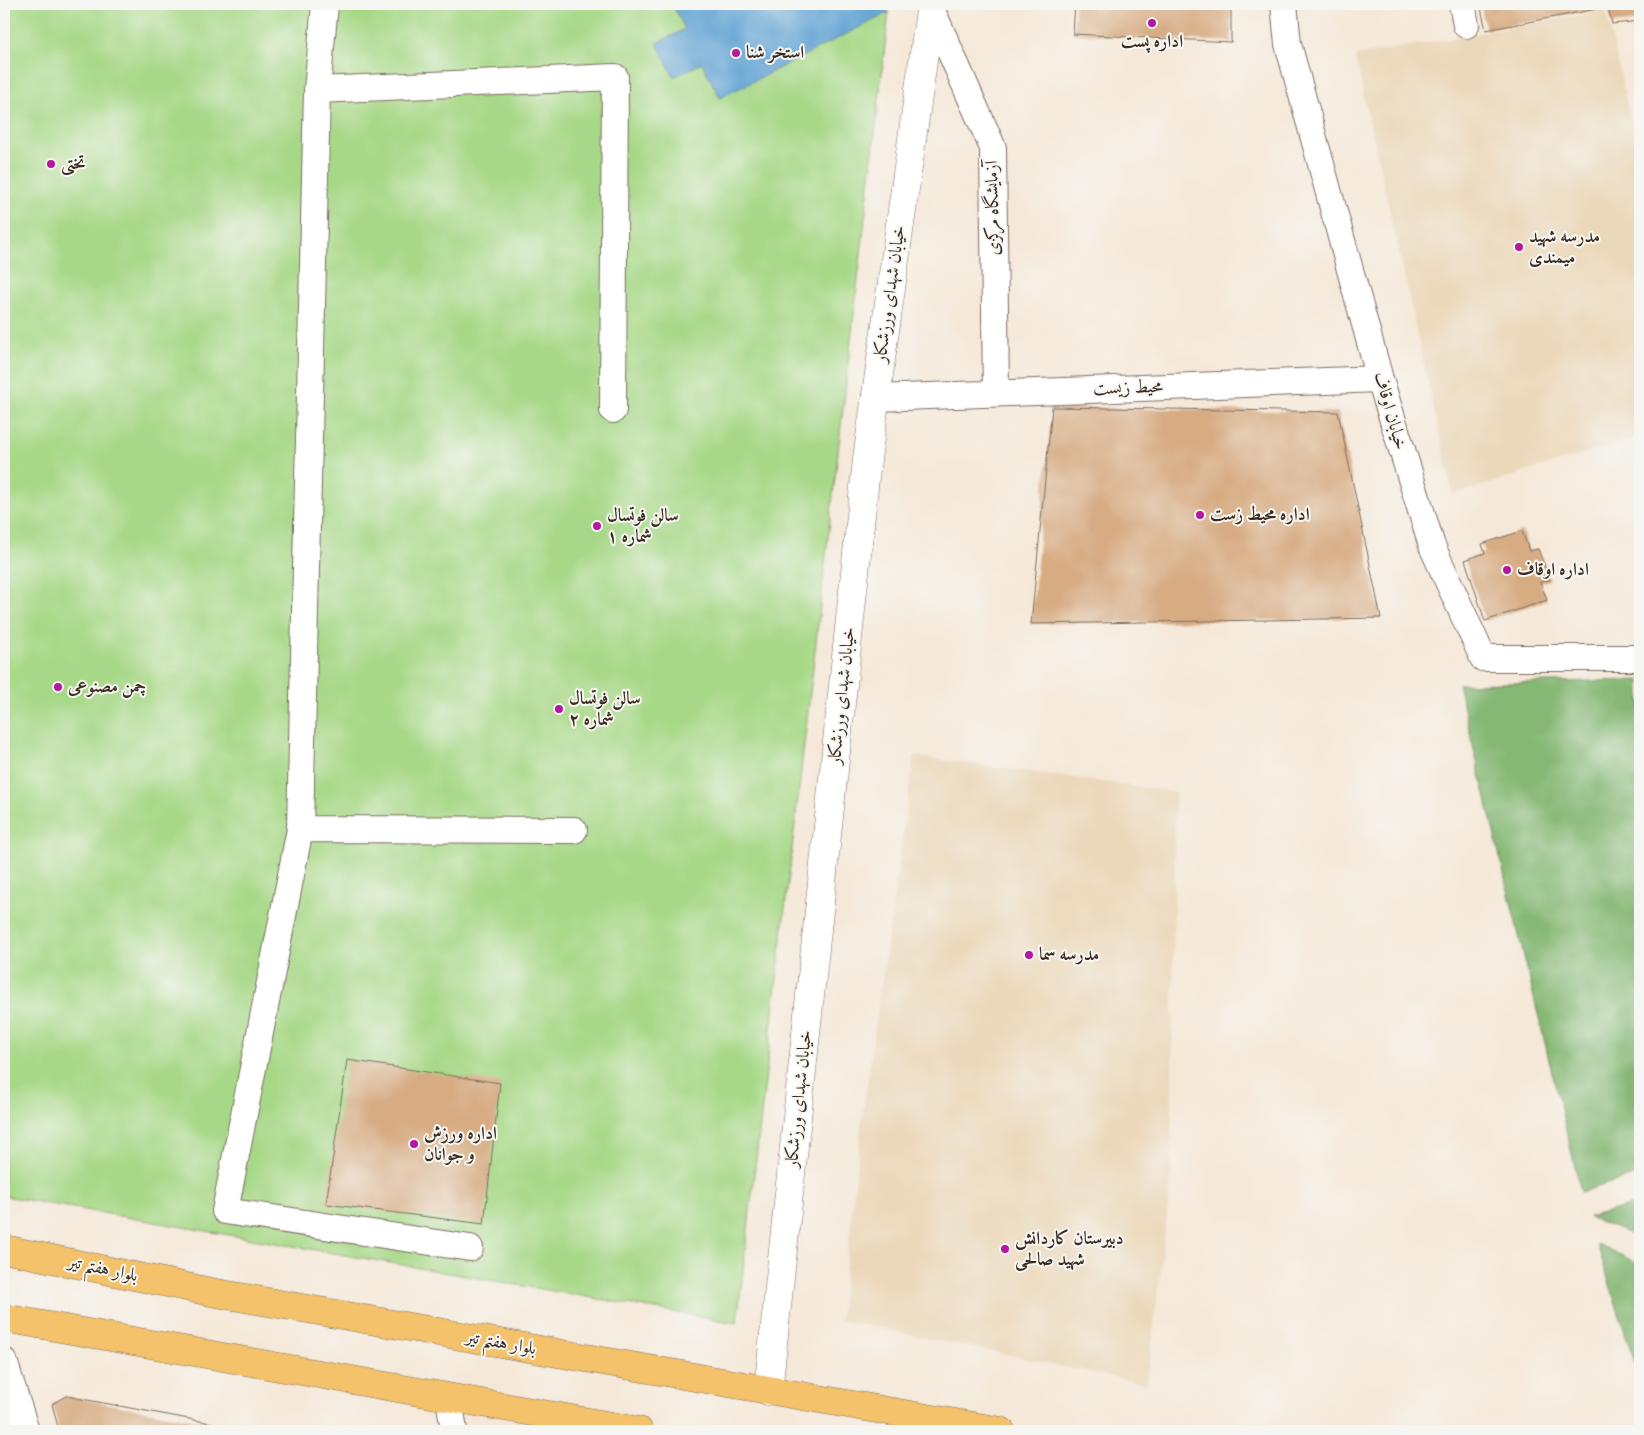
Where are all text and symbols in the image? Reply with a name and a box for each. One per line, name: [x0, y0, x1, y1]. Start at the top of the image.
marker: اداره پست: [1146, 17, 1158, 29]
place label: اداره پست: [1121, 31, 1183, 53]
place label: استخر شنا: [746, 42, 804, 64]
marker: استخر شنا: [730, 47, 742, 59]
place label: تختی: [61, 153, 86, 176]
marker: تختی: [45, 158, 57, 170]
street label: آزمایشگاه مرکزی: [979, 158, 1006, 256]
street label: خیابان شهدای ورزشکار: [869, 224, 911, 366]
place label: مدرسه شهید میمندی: [1529, 226, 1600, 269]
marker: مدرسه شهید میمندی: [1513, 241, 1525, 253]
street label: خیابان اوقاف: [1368, 369, 1412, 453]
street label: محیط زیست: [1093, 376, 1163, 400]
place label: اداره محیط زست: [1210, 504, 1310, 526]
place label: سالن فوتسال شماره ۱: [607, 505, 679, 548]
marker: اداره محیط زست: [1194, 509, 1206, 521]
marker: سالن فوتسال شماره ۱: [591, 520, 603, 532]
place label: اداره اوقاف: [1517, 559, 1589, 581]
marker: اداره اوقاف: [1501, 564, 1513, 576]
street label: خیابان شهدای ورزشکار: [824, 626, 860, 768]
place label: چمن مصنوعی: [67, 676, 146, 698]
marker: چمن مصنوعی: [52, 681, 64, 693]
place label: سالن فوتسال شماره ۲: [569, 688, 641, 731]
marker: سالن فوتسال شماره ۲: [553, 703, 565, 715]
place label: مدرسه سما: [1039, 944, 1099, 966]
marker: مدرسه سما: [1023, 949, 1035, 961]
street label: خیابان شهدای ورزشکار: [781, 1029, 817, 1171]
place label: اداره ورزش و جوانان: [424, 1123, 497, 1166]
marker: اداره ورزش و جوانان: [408, 1138, 420, 1150]
place label: دبیرستان کاردانش شهید صالحی: [1015, 1228, 1124, 1271]
marker: دبیرستان کاردانش شهید صالحی: [999, 1243, 1011, 1255]
street label: بلوار هفتم تیر: [63, 1250, 140, 1293]
street label: بلوار هفتم تیر: [461, 1326, 538, 1366]

